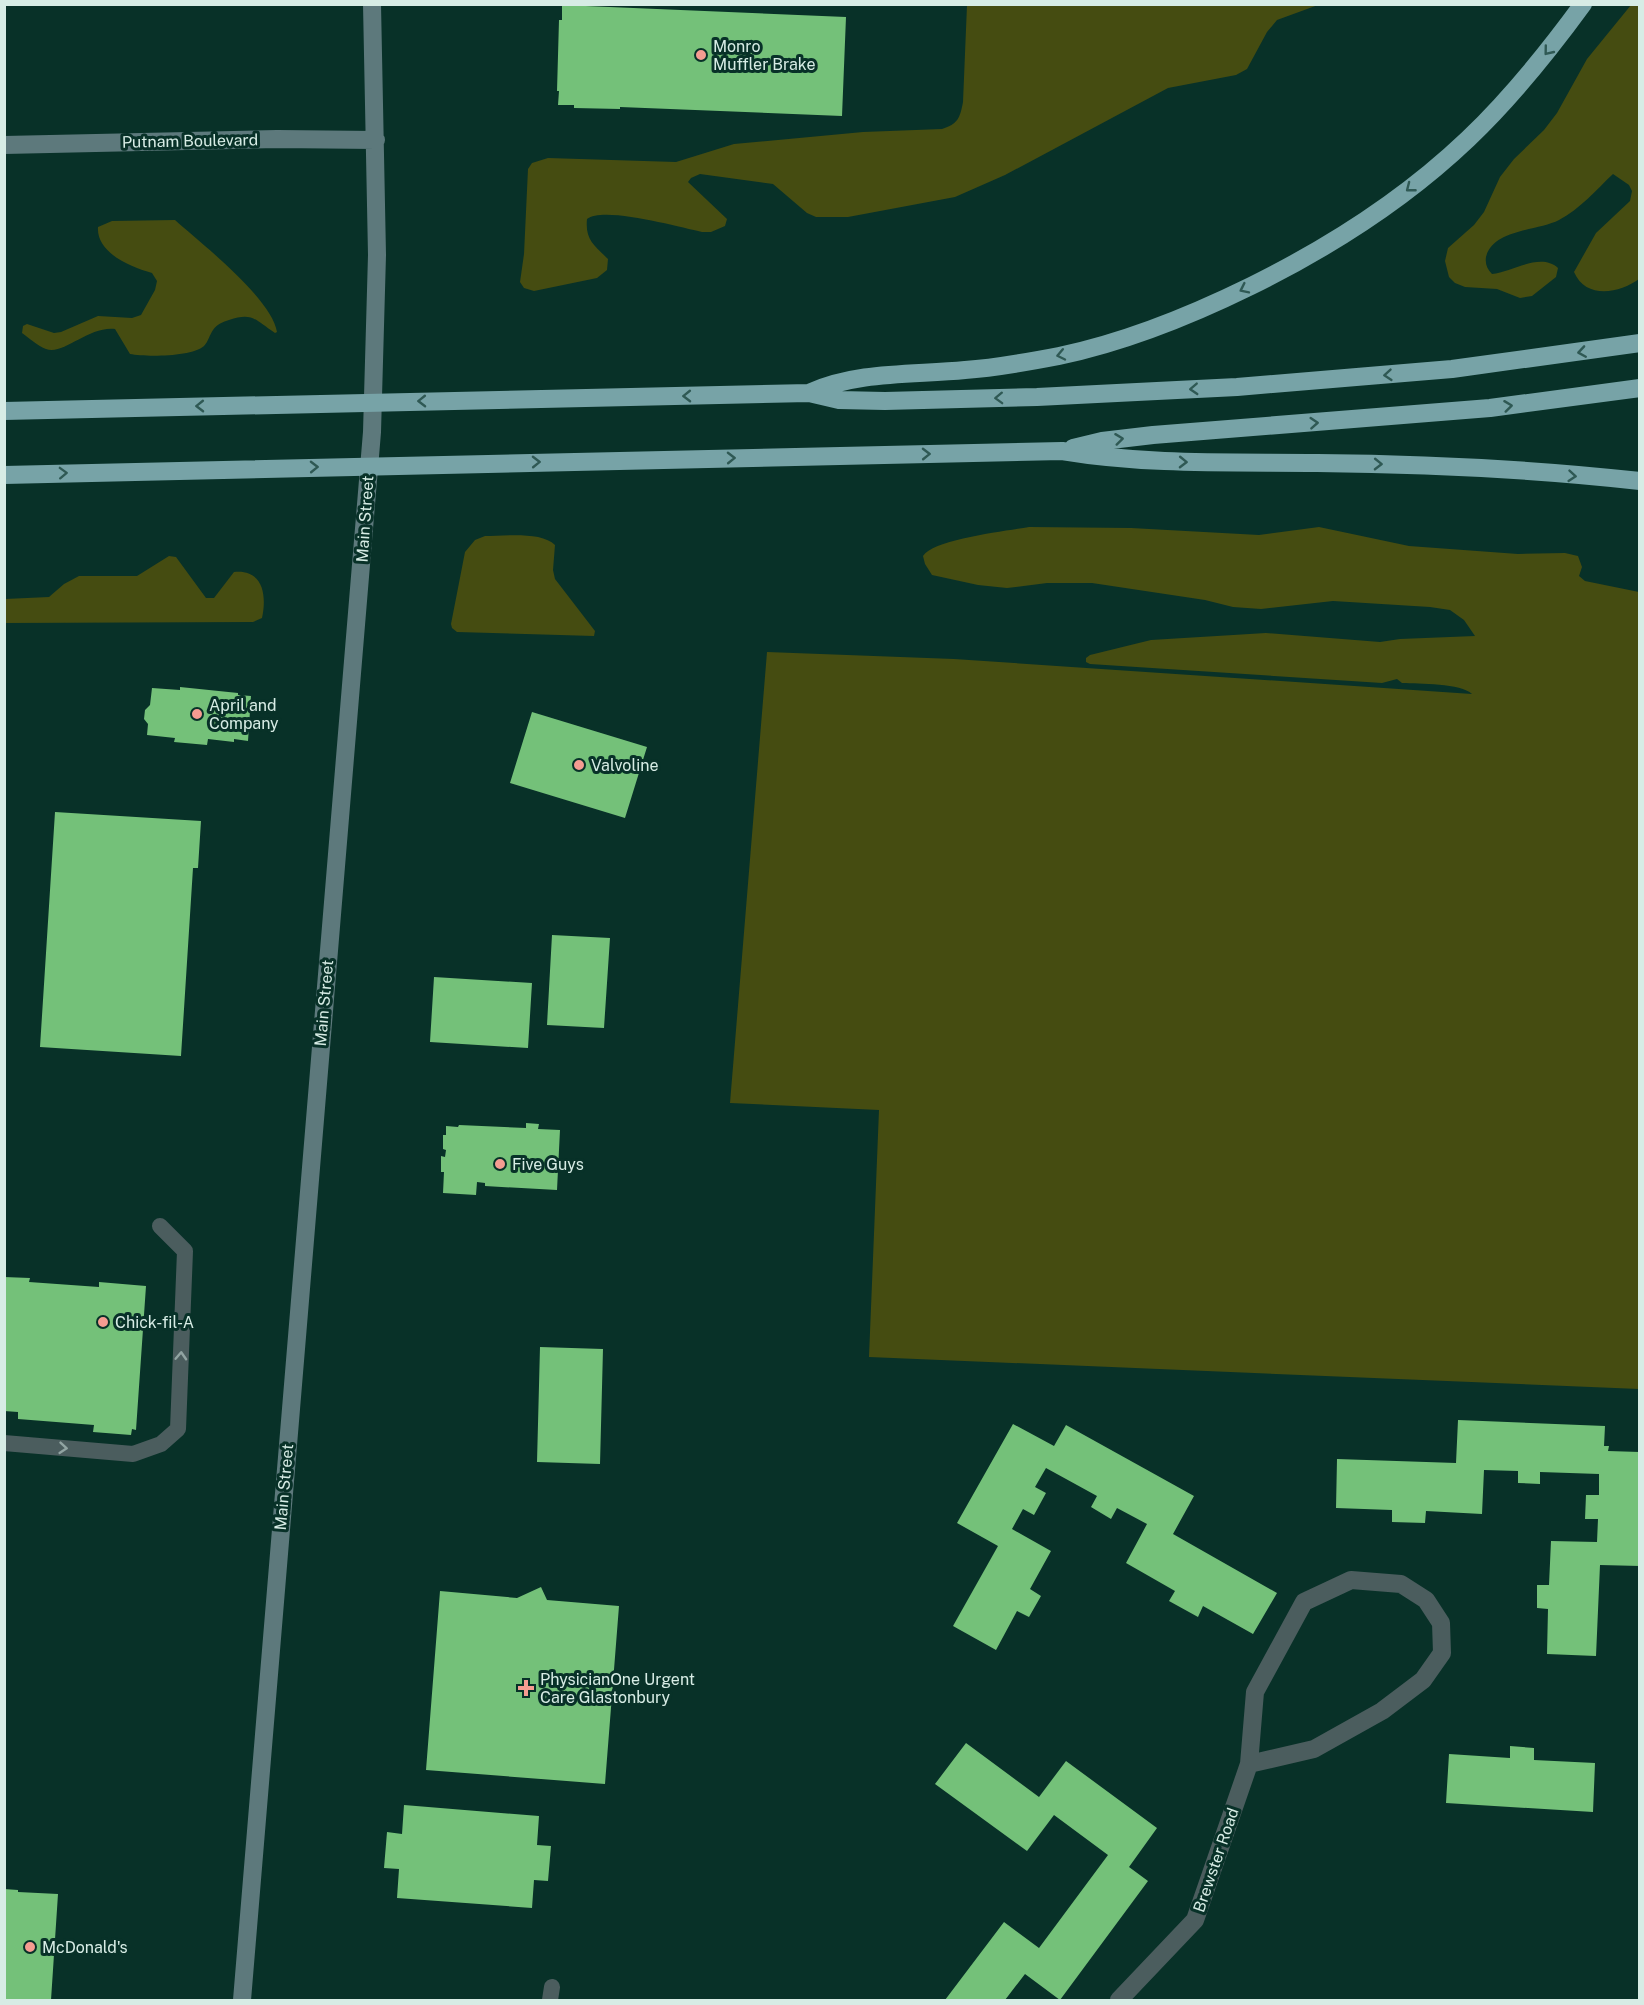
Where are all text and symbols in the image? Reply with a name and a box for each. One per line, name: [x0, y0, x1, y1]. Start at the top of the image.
place label: Monro Muffler Brake: [713, 37, 816, 74]
one-way arrow: [1544, 44, 1555, 55]
marker: Monro Muffler Brake: [694, 48, 708, 62]
street label: Putnam Boulevard: [122, 130, 258, 152]
one-way arrow: [1406, 181, 1417, 192]
one-way arrow: [1239, 282, 1250, 294]
one-way arrow: [1577, 345, 1587, 358]
one-way arrow: [1056, 348, 1066, 361]
one-way arrow: [1384, 368, 1393, 381]
one-way arrow: [1189, 382, 1198, 395]
one-way arrow: [683, 390, 692, 402]
one-way arrow: [994, 392, 1003, 404]
one-way arrow: [418, 395, 427, 407]
one-way arrow: [196, 400, 205, 412]
one-way arrow: [1503, 400, 1512, 413]
one-way arrow: [1309, 417, 1318, 430]
one-way arrow: [1115, 434, 1124, 446]
one-way arrow: [921, 448, 930, 460]
one-way arrow: [727, 452, 736, 465]
one-way arrow: [532, 456, 541, 469]
one-way arrow: [1178, 456, 1187, 468]
one-way arrow: [1373, 458, 1382, 471]
one-way arrow: [310, 461, 319, 473]
one-way arrow: [58, 467, 67, 480]
one-way arrow: [1568, 469, 1577, 482]
street label: Main Street: [352, 475, 378, 563]
place label: April and Company: [209, 696, 279, 733]
marker: April and Company: [190, 707, 204, 721]
place label: Valvoline: [591, 756, 659, 775]
marker: Valvoline: [572, 758, 586, 772]
street label: Main Street: [311, 959, 337, 1047]
place label: Five Guys: [512, 1155, 584, 1174]
marker: Five Guys: [493, 1157, 507, 1171]
place label: Chick-fil-A: [115, 1313, 194, 1332]
marker: Chick-fil-A: [96, 1315, 110, 1329]
one-way arrow: [175, 1352, 188, 1361]
one-way arrow: [58, 1441, 67, 1454]
street label: Main Street: [271, 1443, 297, 1531]
place label: PhysicianOne Urgent Care Glastonbury: [540, 1670, 695, 1707]
marker: PhysicianOne Urgent Care Glastonbury: [517, 1679, 535, 1697]
street label: Brewster Road: [1189, 1805, 1243, 1915]
place label: McDonald's: [42, 1938, 128, 1957]
marker: McDonald's: [23, 1940, 37, 1954]

